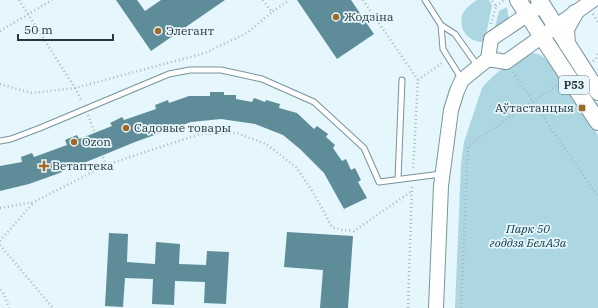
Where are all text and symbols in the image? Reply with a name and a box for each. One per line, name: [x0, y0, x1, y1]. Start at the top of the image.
place label: Жодзіна: [344, 9, 394, 24]
marker: Жодзіна: [331, 12, 341, 22]
scale bar: [18, 16, 113, 42]
text: 50 m: [24, 22, 53, 37]
place label: Элегант: [166, 23, 214, 38]
marker: Элегант: [153, 26, 163, 36]
road number: Р53: [559, 76, 589, 94]
place label: Аўтастанцыя: [495, 100, 574, 115]
marker: Аўтастанцыя: [577, 103, 587, 113]
place label: Садовые товары: [134, 120, 232, 135]
marker: Садовые товары: [121, 123, 131, 133]
place label: Ozon: [82, 134, 111, 149]
marker: Ozon: [69, 137, 79, 147]
place label: Ветаптека: [52, 158, 114, 173]
marker: Ветаптека: [39, 161, 49, 171]
park label: Парк 50 годдзя БелАЗа: [490, 221, 567, 250]

